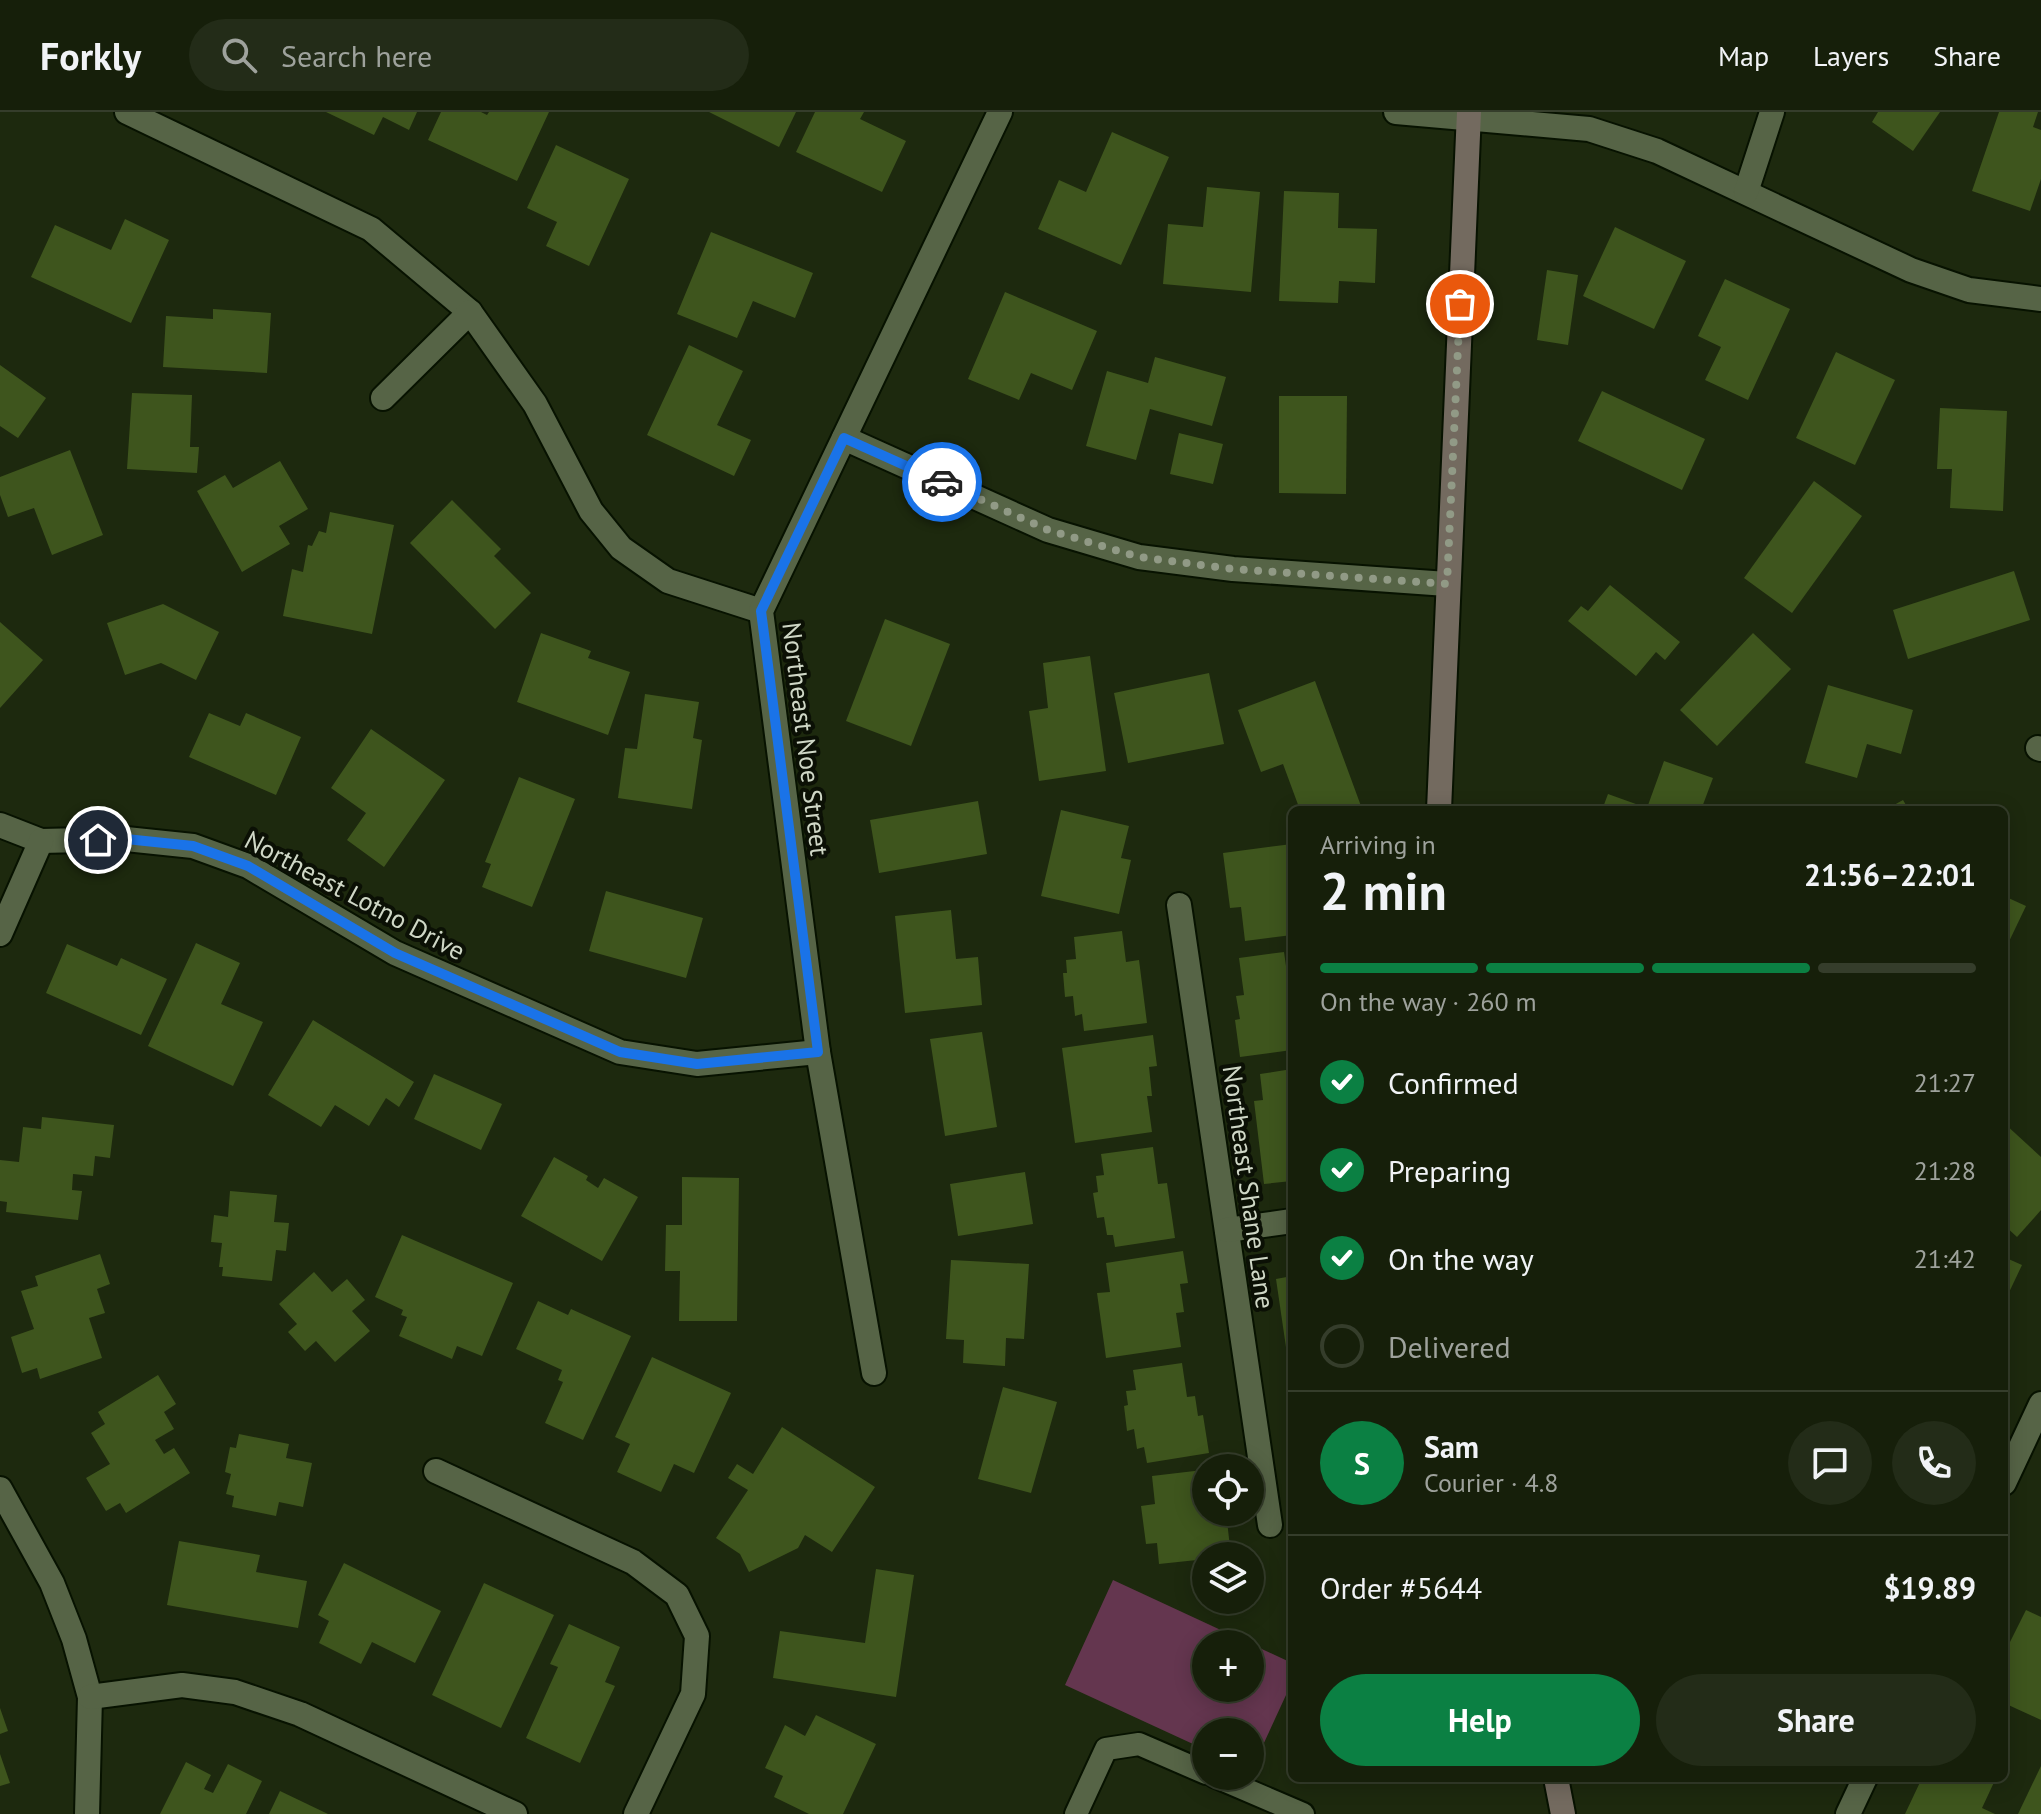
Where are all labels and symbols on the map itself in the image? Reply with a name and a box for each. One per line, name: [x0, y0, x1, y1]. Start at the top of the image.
pin: [1426, 270, 1494, 338]
courier: [902, 442, 982, 522]
street label: Northeast Noe Street: [775, 620, 837, 858]
pin: [64, 806, 132, 874]
street label: Northeast Lotno Drive: [239, 823, 471, 967]
street label: Northeast Shane Lane: [1216, 1063, 1282, 1311]

